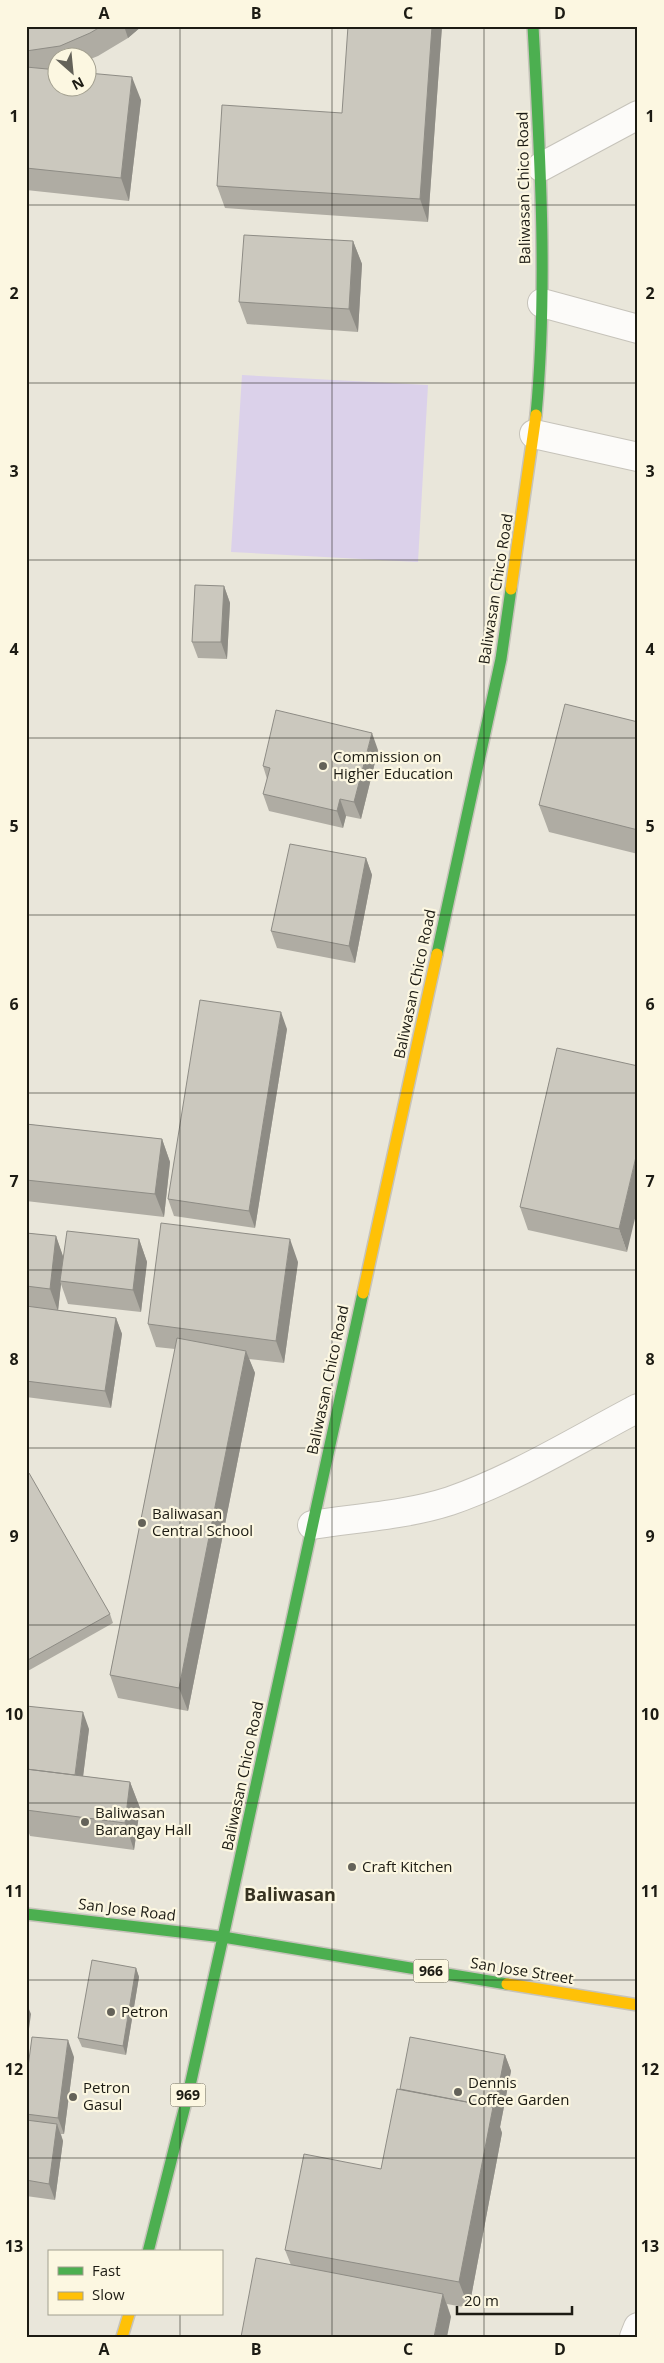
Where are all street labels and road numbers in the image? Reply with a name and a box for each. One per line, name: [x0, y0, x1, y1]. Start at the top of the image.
street label: Baliwasan Chico Road: [512, 112, 534, 264]
street label: Baliwasan Chico Road: [473, 512, 517, 666]
street label: Baliwasan Chico Road: [388, 907, 440, 1060]
street label: Baliwasan Chico Road: [301, 1303, 353, 1456]
street label: Baliwasan Chico Road: [216, 1699, 268, 1852]
street label: San Jose Road: [77, 1893, 177, 1925]
street label: San Jose Street: [469, 1952, 575, 1988]
road number: 966: [414, 1960, 448, 1982]
road number: 969: [170, 2084, 206, 2106]

